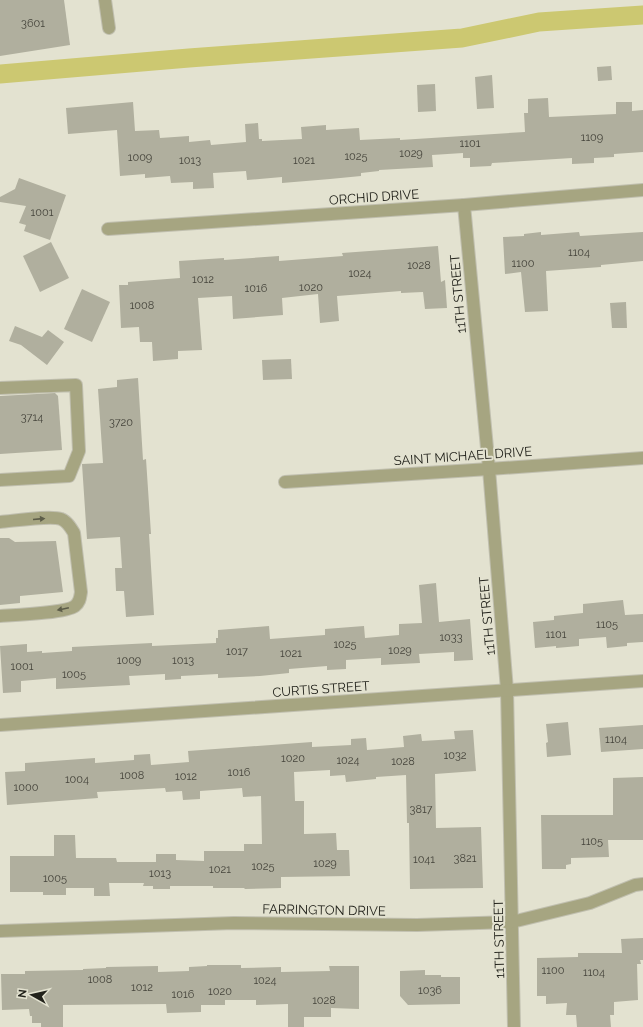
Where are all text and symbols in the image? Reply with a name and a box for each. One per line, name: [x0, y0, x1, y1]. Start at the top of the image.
house number: 3601: [21, 17, 45, 30]
house number: 1109: [581, 131, 603, 144]
house number: 1101: [460, 137, 481, 150]
house number: 1029: [399, 147, 423, 160]
house number: 1025: [344, 150, 368, 163]
house number: 1009: [128, 151, 152, 164]
house number: 1013: [179, 154, 201, 167]
house number: 1021: [293, 154, 315, 167]
street label: ORCHID DRIVE: [328, 186, 420, 208]
house number: 1001: [31, 206, 54, 219]
house number: 1104: [568, 246, 590, 259]
street label: 11TH STREET: [447, 254, 469, 334]
house number: 1100: [512, 257, 535, 270]
house number: 1028: [407, 259, 431, 272]
house number: 1024: [348, 267, 372, 280]
house number: 1012: [192, 273, 214, 286]
house number: 1020: [299, 281, 323, 294]
house number: 1016: [245, 282, 268, 295]
house number: 1008: [130, 299, 154, 312]
house number: 3714: [21, 411, 43, 424]
house number: 3720: [109, 416, 133, 429]
street label: SAINT MICHAEL DRIVE: [393, 444, 533, 468]
one-way arrow: [33, 516, 45, 522]
street label: 11TH STREET: [476, 576, 498, 656]
one-way arrow: [57, 607, 69, 613]
house number: 1105: [596, 618, 618, 631]
house number: 1101: [546, 628, 567, 641]
house number: 1033: [439, 631, 463, 644]
house number: 1025: [333, 638, 357, 651]
house number: 1029: [388, 644, 412, 657]
house number: 1017: [226, 645, 248, 658]
house number: 1021: [280, 647, 302, 660]
house number: 1009: [117, 654, 141, 667]
house number: 1013: [172, 654, 194, 667]
house number: 1001: [11, 660, 34, 673]
house number: 1005: [62, 668, 86, 681]
street label: CURTIS STREET: [272, 678, 370, 700]
house number: 1104: [605, 733, 627, 746]
house number: 1032: [443, 749, 467, 762]
house number: 1020: [281, 752, 305, 765]
house number: 1024: [336, 754, 360, 767]
house number: 1028: [391, 755, 415, 768]
house number: 1016: [228, 766, 251, 779]
house number: 1008: [120, 769, 144, 782]
house number: 1012: [175, 770, 197, 783]
house number: 1004: [65, 773, 89, 786]
house number: 1000: [14, 781, 39, 794]
house number: 3817: [410, 803, 433, 816]
house number: 1105: [581, 835, 603, 848]
house number: 3821: [454, 852, 477, 865]
house number: 1041: [413, 853, 435, 866]
house number: 1029: [313, 857, 337, 870]
house number: 1025: [251, 860, 275, 873]
house number: 1021: [209, 863, 231, 876]
house number: 1013: [149, 867, 171, 880]
house number: 1005: [43, 872, 67, 885]
street label: 11TH STREET: [491, 899, 507, 979]
street label: FARRINGTON DRIVE: [262, 901, 386, 919]
house number: 1100: [542, 964, 565, 977]
house number: 1104: [583, 966, 605, 979]
house number: 1008: [88, 973, 112, 986]
house number: 1024: [253, 974, 277, 987]
north arrow: [12, 975, 52, 1015]
house number: 1012: [131, 981, 153, 994]
house number: 1036: [418, 984, 442, 997]
house number: 1020: [208, 985, 232, 998]
house number: 1016: [172, 988, 195, 1001]
text: N: [16, 989, 30, 999]
house number: 1028: [312, 994, 336, 1007]

